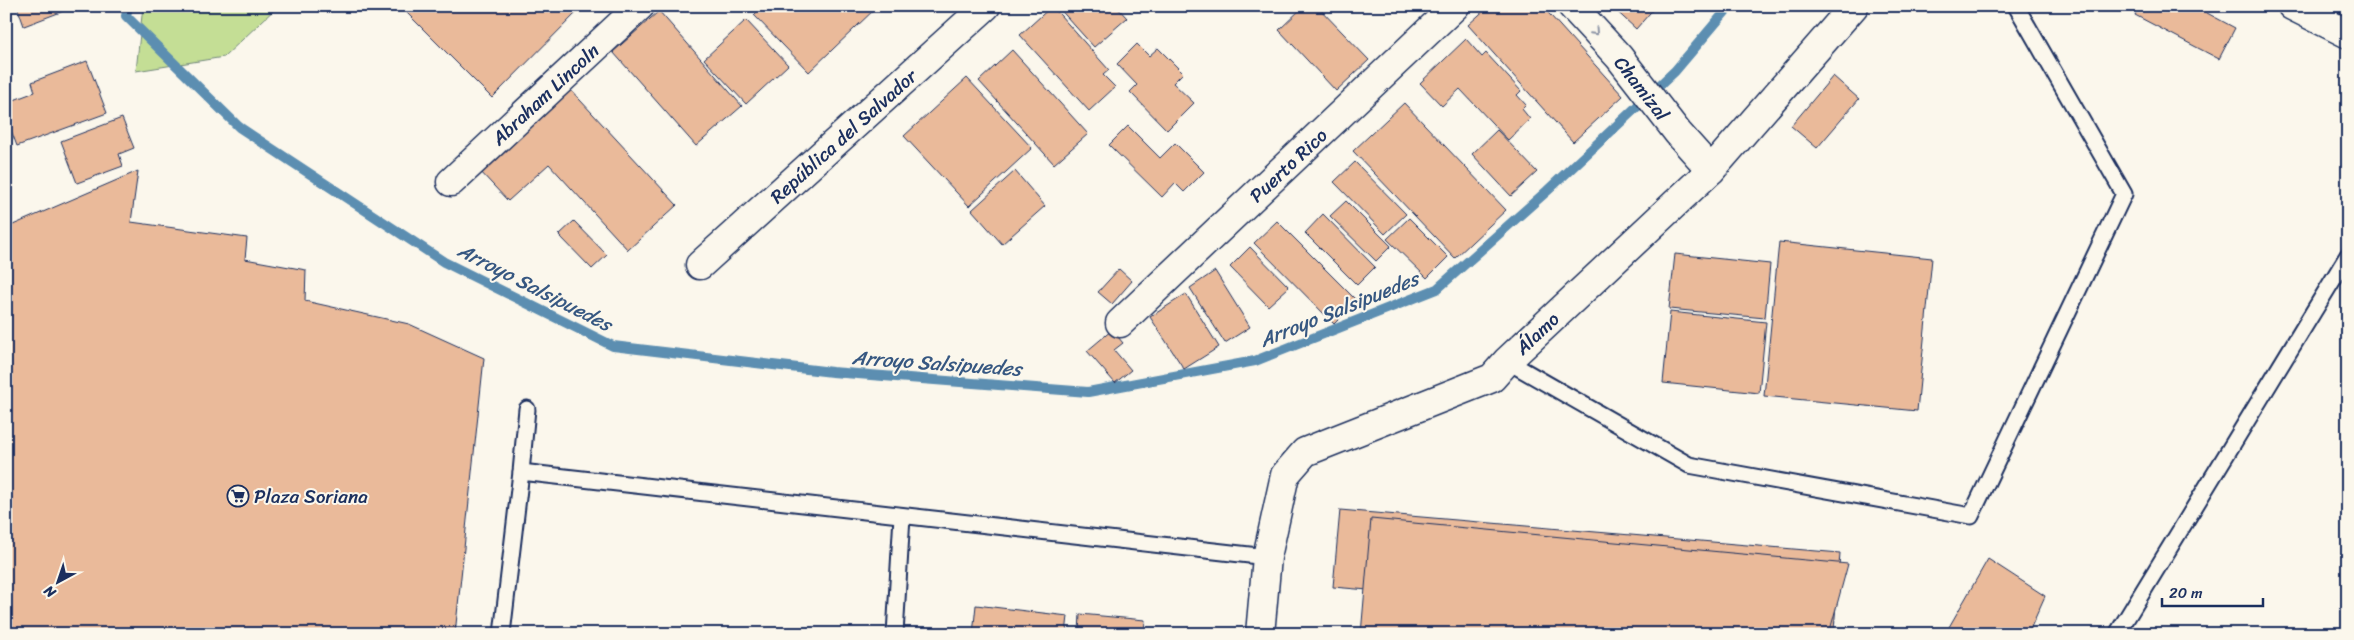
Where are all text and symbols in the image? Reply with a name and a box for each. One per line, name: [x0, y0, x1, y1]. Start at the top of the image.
one-way arrow: [1589, 26, 1598, 35]
street label: Abraham Lincoln: [483, 35, 607, 154]
street label: Chamizal: [1605, 49, 1678, 129]
street label: República del Salvador: [762, 60, 926, 212]
street label: Puerto Rico: [1241, 120, 1336, 211]
water label: Arroyo Salsipuedes: [451, 233, 621, 343]
water label: Arroyo Salsipuedes: [1253, 260, 1427, 358]
street label: Álamo: [1506, 303, 1568, 364]
water label: Arroyo Salsipuedes: [850, 340, 1025, 387]
place label: Plaza Soriana: [254, 480, 368, 513]
supermarket icon: Plaza Soriana: [226, 484, 250, 508]
north arrow: [32, 558, 82, 608]
scale bar: [2162, 575, 2263, 607]
text: N: [38, 579, 62, 605]
text: 20 m: [2169, 580, 2203, 606]

